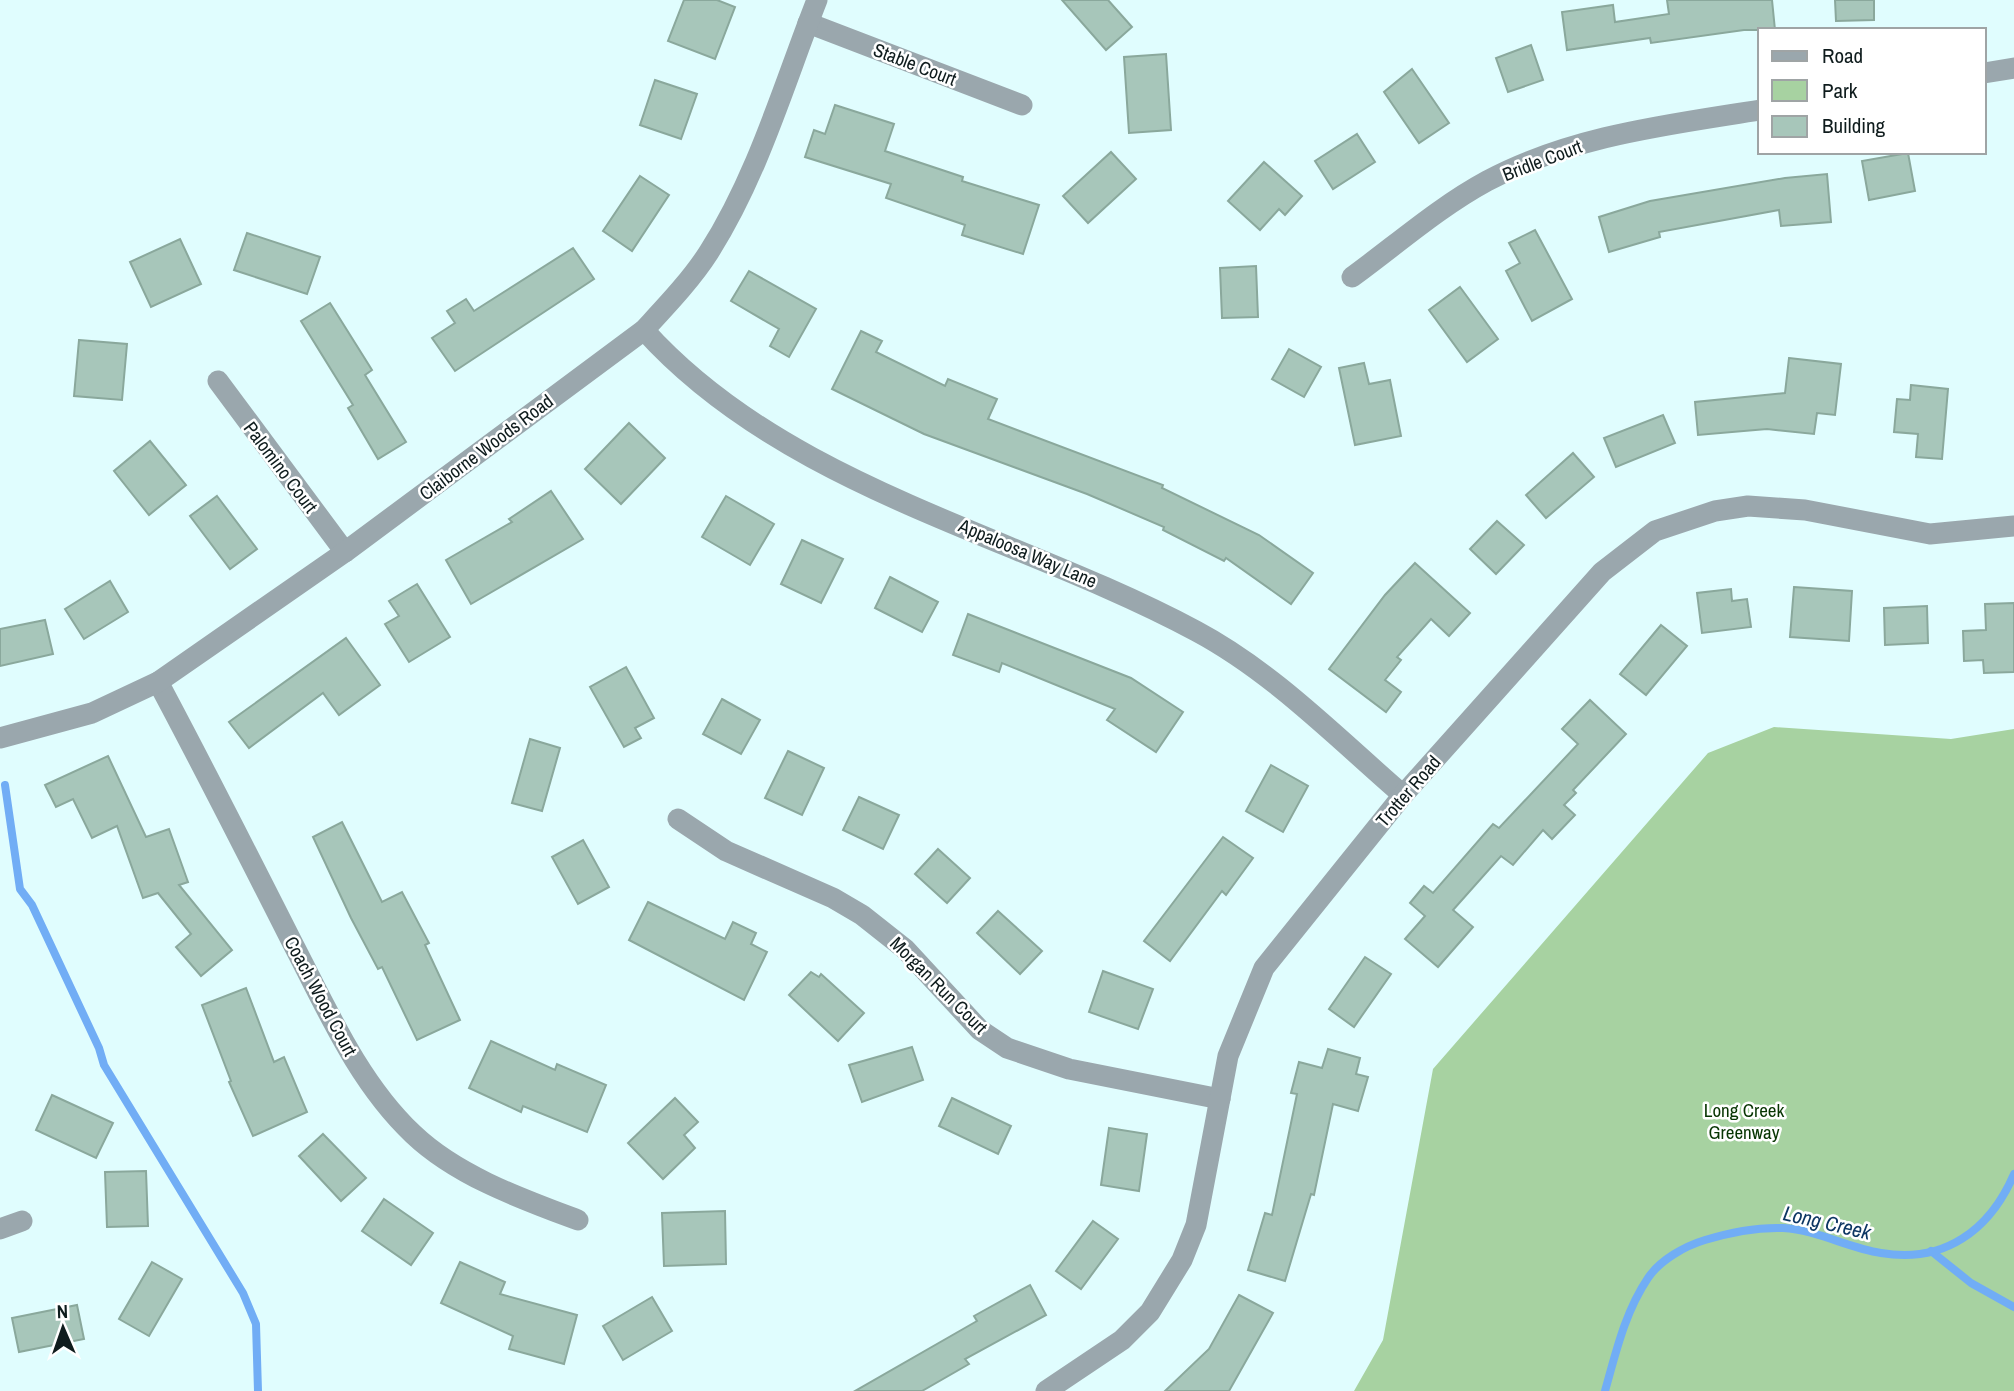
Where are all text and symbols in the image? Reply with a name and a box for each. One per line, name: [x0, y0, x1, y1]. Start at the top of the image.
legend: [1758, 28, 1986, 154]
street label: Stable Court: [870, 36, 961, 92]
text: Road: [1822, 41, 1863, 70]
text: Park: [1822, 76, 1858, 105]
text: Building: [1822, 111, 1886, 140]
street label: Bridle Court: [1499, 133, 1586, 187]
street label: Claiborne Woods Road: [414, 388, 558, 506]
street label: Palomino Court: [238, 416, 324, 519]
street label: Appaloosa Way Lane: [954, 512, 1101, 594]
street label: Trotter Road: [1370, 750, 1446, 832]
street label: Morgan Run Court: [884, 930, 994, 1040]
street label: Coach Wood Court: [278, 932, 364, 1061]
park label: Long Creek Greenway: [1704, 1097, 1784, 1145]
water label: Long Creek: [1780, 1198, 1875, 1247]
north arrow: [28, 1293, 98, 1363]
text: N: [56, 1298, 68, 1324]

